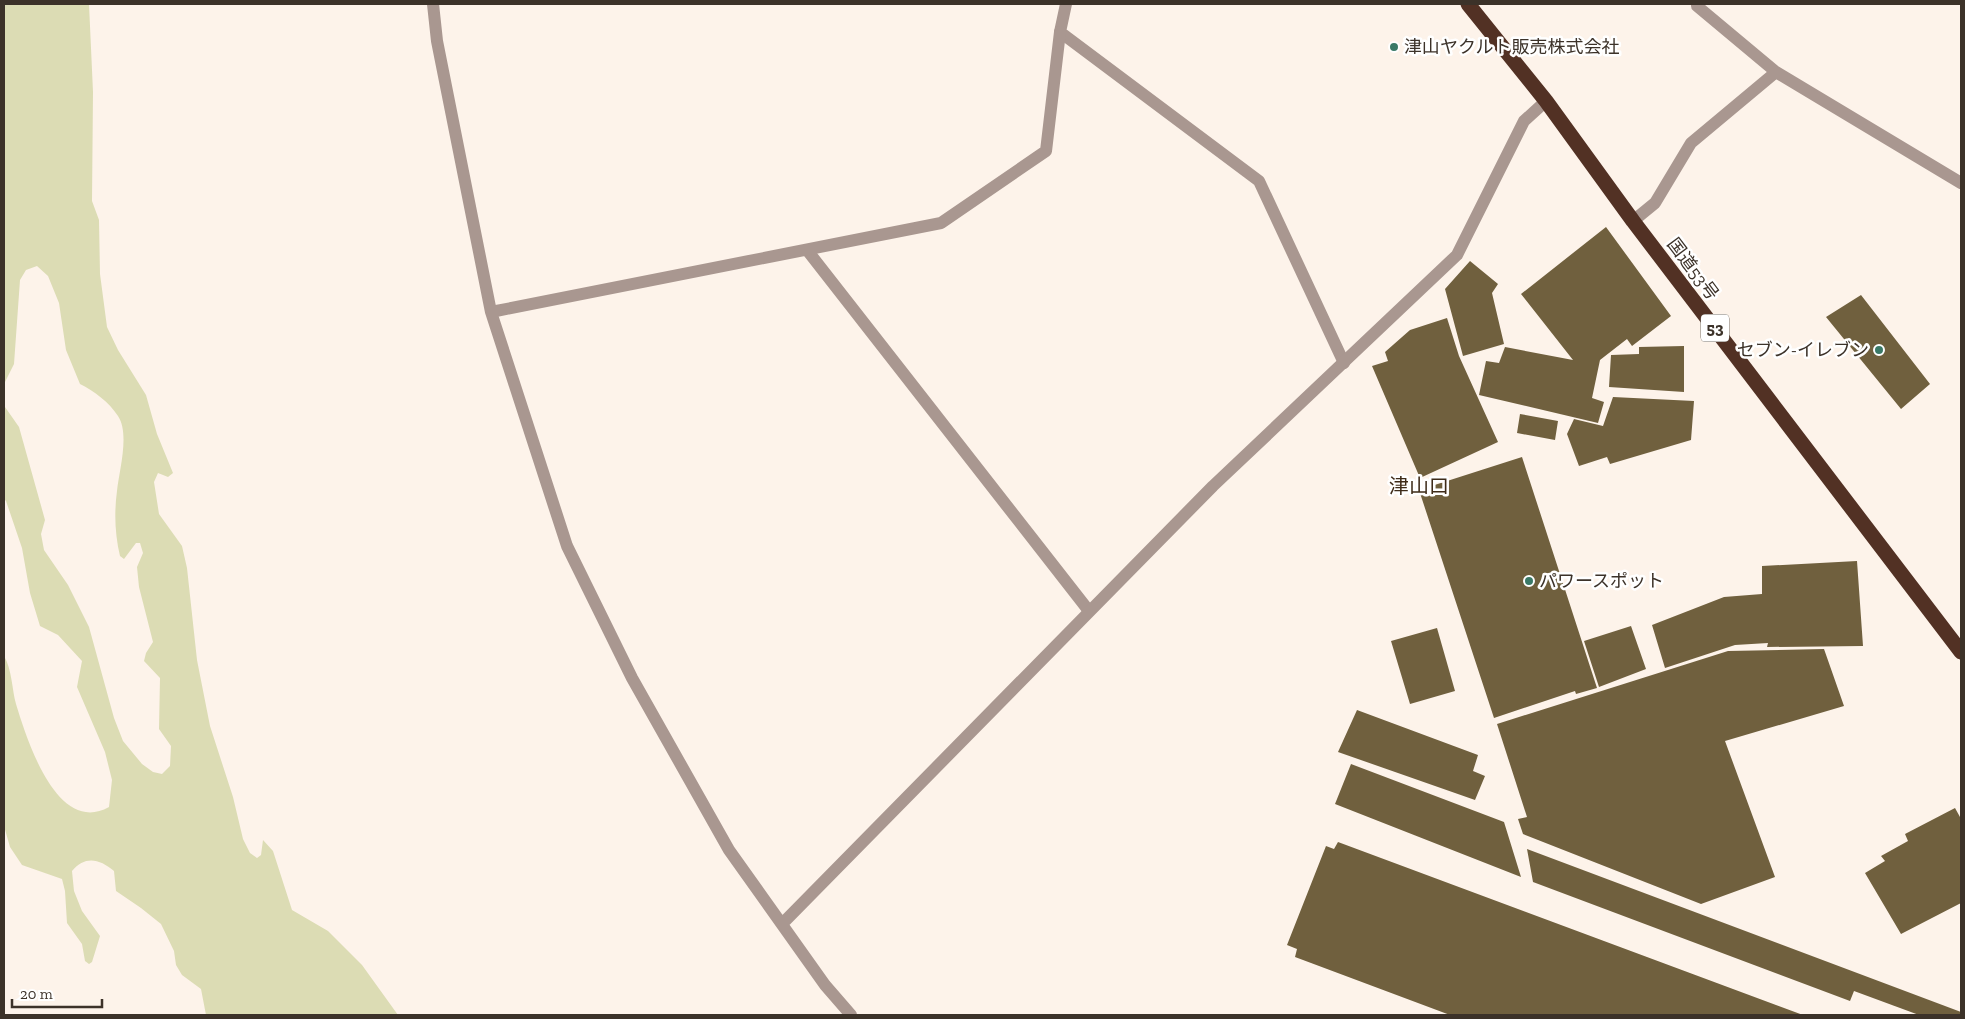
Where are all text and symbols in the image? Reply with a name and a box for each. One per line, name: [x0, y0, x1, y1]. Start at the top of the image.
place label: 津山ヤクルト販売株式会社: [1404, 36, 1619, 58]
marker: 津山ヤクルト販売株式会社: [1388, 41, 1400, 53]
street label: 国道53号: [1663, 234, 1723, 304]
road number: 53: [1701, 314, 1729, 342]
place label: セブン-イレブン: [1737, 339, 1869, 361]
marker: セブン-イレブン: [1873, 344, 1885, 356]
district label: 津山口: [1389, 474, 1449, 498]
place label: パワースポット: [1539, 570, 1664, 592]
marker: パワースポット: [1523, 575, 1535, 587]
scale bar: [12, 976, 102, 1008]
text: 20 m: [20, 985, 53, 1003]

